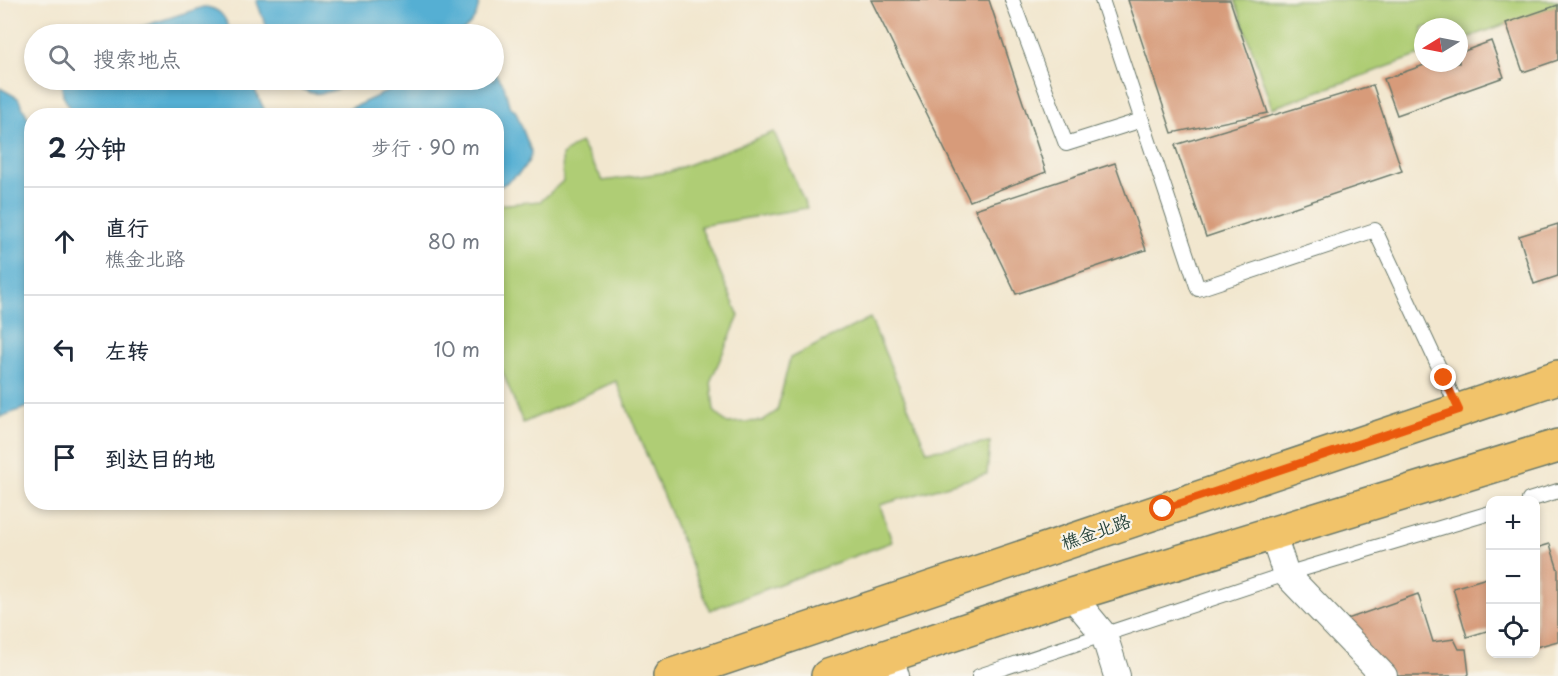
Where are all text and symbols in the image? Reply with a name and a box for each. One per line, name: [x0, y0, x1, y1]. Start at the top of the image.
north arrow: [1414, 18, 1468, 72]
search box: [24, 24, 504, 90]
icon: search: [45, 41, 78, 74]
text: 搜索地点: [93, 41, 181, 74]
text: 2 分钟: [48, 128, 127, 167]
text: 步行 · 90 m: [371, 132, 480, 162]
text: 直行: [105, 210, 149, 243]
icon: ahead: [48, 225, 81, 258]
text: 80 m: [428, 226, 480, 256]
text: 樵金北路: [105, 243, 185, 273]
icon: left: [48, 333, 81, 366]
text: 左转: [105, 333, 149, 366]
text: 10 m: [433, 334, 480, 364]
route end: [1430, 364, 1456, 390]
icon: arrive: [48, 441, 81, 474]
text: 到达目的地: [105, 441, 215, 474]
route start: [1149, 495, 1175, 521]
map controls: [1486, 496, 1540, 658]
button: +: [1486, 496, 1540, 550]
street label: 樵金北路: [1057, 506, 1134, 555]
button: −: [1486, 550, 1540, 604]
button: locate: [1486, 604, 1540, 658]

